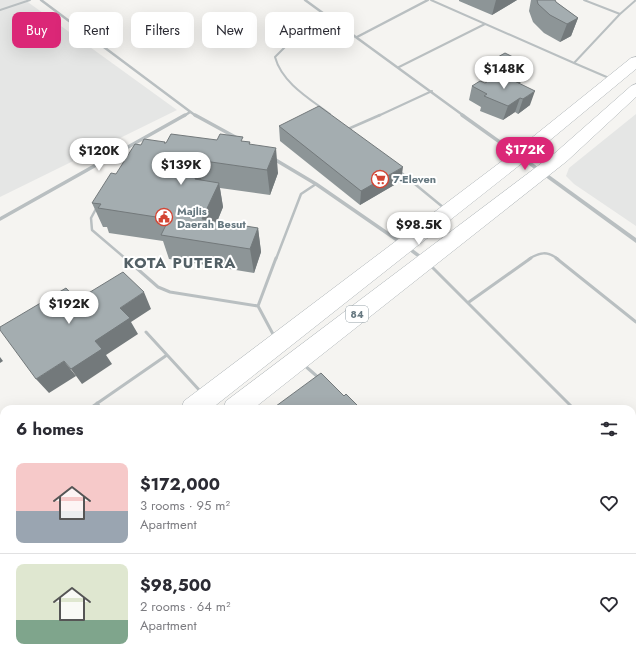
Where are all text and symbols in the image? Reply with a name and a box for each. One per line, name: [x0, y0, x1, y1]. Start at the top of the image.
chip: Buy: [12, 12, 61, 48]
chip: Rent: [69, 12, 123, 48]
chip: Filters: [131, 12, 194, 48]
chip: New: [202, 12, 257, 48]
chip: Apartment: [265, 12, 354, 48]
pin: $148K: [476, 56, 532, 90]
text: $148K: [483, 59, 525, 78]
pin: $172K: [497, 137, 553, 171]
pin: $120K: [71, 138, 127, 172]
text: $172K: [505, 140, 545, 159]
text: $120K: [79, 141, 119, 160]
pin: $139K: [153, 152, 209, 186]
text: $139K: [161, 155, 201, 174]
supermarket icon: 7-Eleven: [370, 169, 390, 189]
place label: 7-Eleven: [393, 171, 436, 187]
place label: Majlis Daerah Besut: [177, 203, 246, 232]
public building icon: Majlis Daerah Besut: [154, 207, 174, 227]
pin: $98.5K: [386, 212, 452, 246]
text: $98.5K: [396, 215, 442, 234]
district label: KOTA PUTERA: [123, 252, 237, 274]
pin: $192K: [41, 291, 97, 325]
text: $192K: [48, 294, 90, 313]
road number: 84: [346, 306, 368, 322]
text: 6 homes: [16, 417, 84, 441]
icon: filters: [598, 418, 620, 440]
text: $172,000: [140, 472, 220, 496]
icon: home: [48, 479, 96, 527]
icon: heart: [598, 492, 620, 514]
text: 3 rooms · 95 m²: [140, 496, 230, 515]
text: Apartment: [140, 515, 197, 534]
text: $98,500: [140, 573, 211, 597]
icon: home: [48, 580, 96, 628]
icon: heart: [598, 593, 620, 615]
text: 2 rooms · 64 m²: [140, 597, 230, 616]
text: Apartment: [140, 616, 197, 635]

